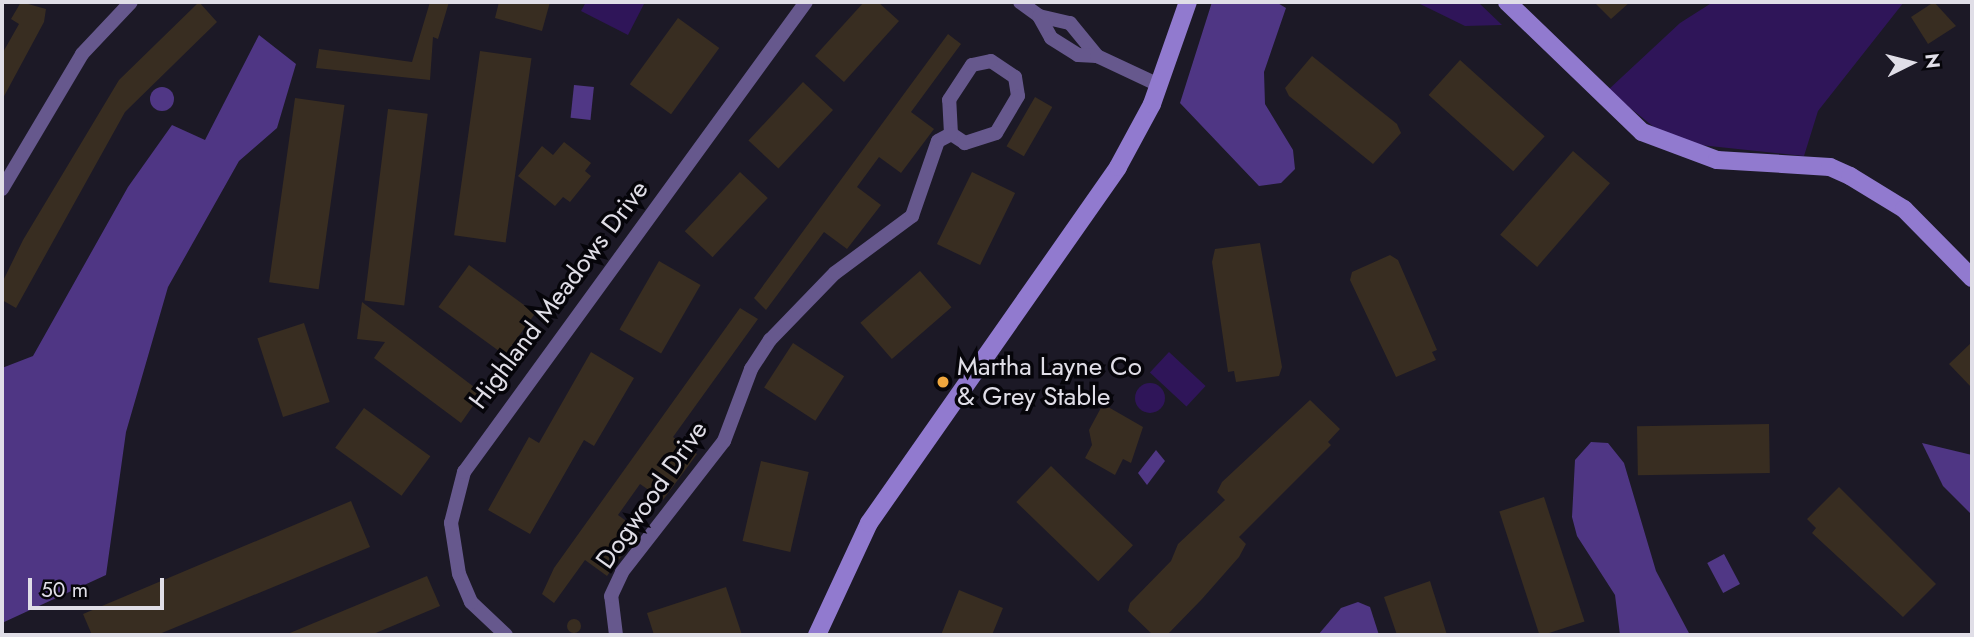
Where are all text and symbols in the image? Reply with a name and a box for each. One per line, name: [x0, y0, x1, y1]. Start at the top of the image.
north arrow: [1876, 28, 1946, 98]
text: N: [1918, 52, 1947, 70]
street label: Highland Meadows Drive: [463, 175, 655, 415]
place label: Martha Layne Co & Grey Stable: [957, 351, 1142, 412]
marker: Martha Layne Co & Grey Stable: [935, 374, 951, 390]
street label: Dogwood Drive: [590, 415, 714, 575]
scale bar: [32, 564, 168, 608]
text: 50 m: [41, 575, 88, 605]

